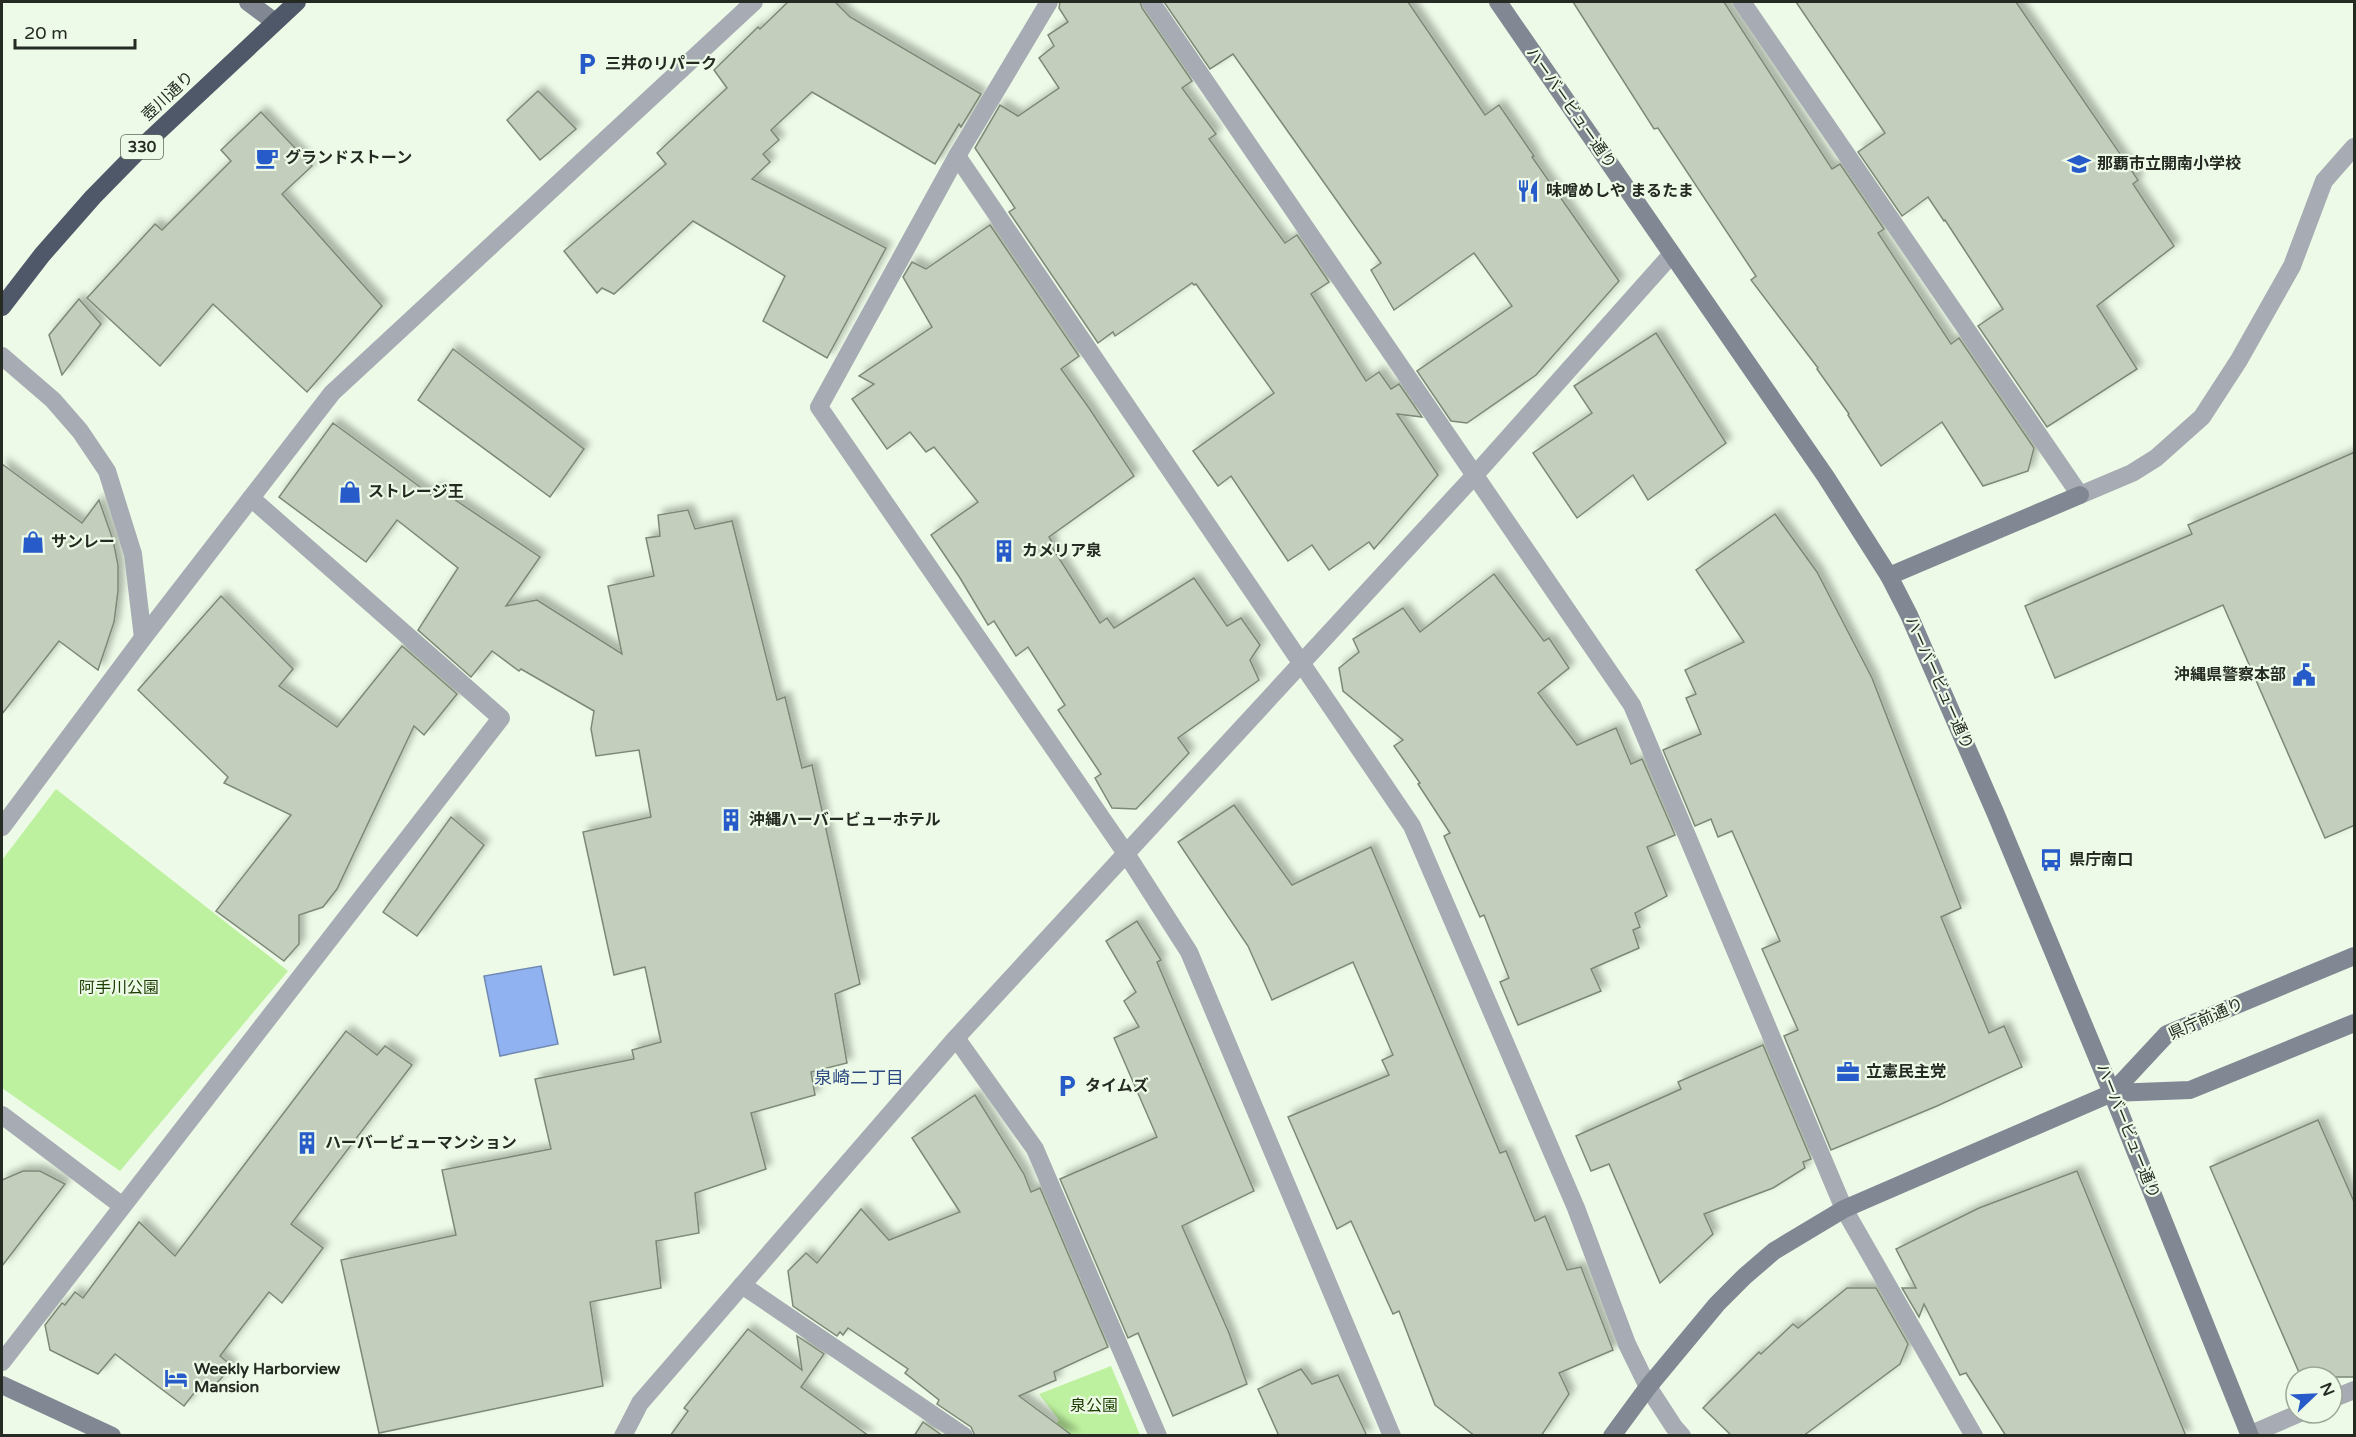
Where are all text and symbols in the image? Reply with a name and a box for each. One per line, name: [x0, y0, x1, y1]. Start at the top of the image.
scale bar: [15, 12, 135, 50]
text: 20 m: [24, 22, 68, 44]
street label: ハーバービュー通り: [1522, 43, 1620, 173]
parking icon: 三井のリパーク: [574, 51, 600, 77]
place label: 三井のリパーク: [605, 54, 717, 74]
street label: 壺川通り: [138, 67, 198, 125]
road number: 330: [121, 135, 163, 159]
cafe icon: グランドストーン: [254, 145, 280, 171]
place label: グランドストーン: [285, 148, 412, 168]
school or university icon: 那覇市立開南小学校: [2066, 151, 2092, 177]
place label: 那覇市立開南小学校: [2097, 154, 2241, 174]
restaurant icon: 味噌めしや まるたま: [1515, 178, 1541, 204]
place label: 味噌めしや まるたま: [1546, 181, 1694, 201]
shop icon: ストレージ王: [337, 479, 363, 505]
place label: ストレージ王: [368, 482, 464, 502]
shop icon: サンレー: [20, 529, 46, 555]
place label: サンレー: [51, 532, 115, 552]
building icon: カメリア泉: [991, 538, 1017, 564]
place label: カメリア泉: [1022, 541, 1102, 561]
street label: ハーバービュー通り: [1901, 613, 1977, 753]
public building icon: 沖縄県警察本部: [2291, 662, 2317, 688]
place label: 沖縄県警察本部: [2174, 665, 2286, 685]
building icon: 沖縄ハーバービューホテル: [718, 807, 744, 833]
place label: 沖縄ハーバービューホテル: [749, 810, 941, 830]
bus stop icon: 県庁南口: [2038, 847, 2064, 873]
place label: 県庁南口: [2069, 850, 2133, 870]
park label: 阿手川公園: [79, 978, 159, 998]
street label: 県庁前通り: [2165, 994, 2247, 1044]
office icon: 立憲民主党: [1835, 1059, 1861, 1085]
street label: ハーバービュー通り: [2092, 1061, 2164, 1201]
place label: 立憲民主党: [1866, 1062, 1946, 1082]
district label: 泉崎二丁目: [814, 1067, 904, 1089]
parking icon: タイムズ: [1054, 1073, 1080, 1099]
place label: タイムズ: [1085, 1076, 1149, 1096]
building icon: ハーバービューマンション: [294, 1130, 320, 1156]
place label: ハーバービューマンション: [325, 1133, 517, 1153]
place label: Weekly Harborview Mansion: [194, 1359, 341, 1397]
hotel icon: Weekly Harborview Mansion: [163, 1365, 189, 1391]
north arrow: [2284, 1365, 2344, 1425]
text: N: [2315, 1380, 2339, 1399]
park label: 泉公園: [1070, 1396, 1118, 1416]

